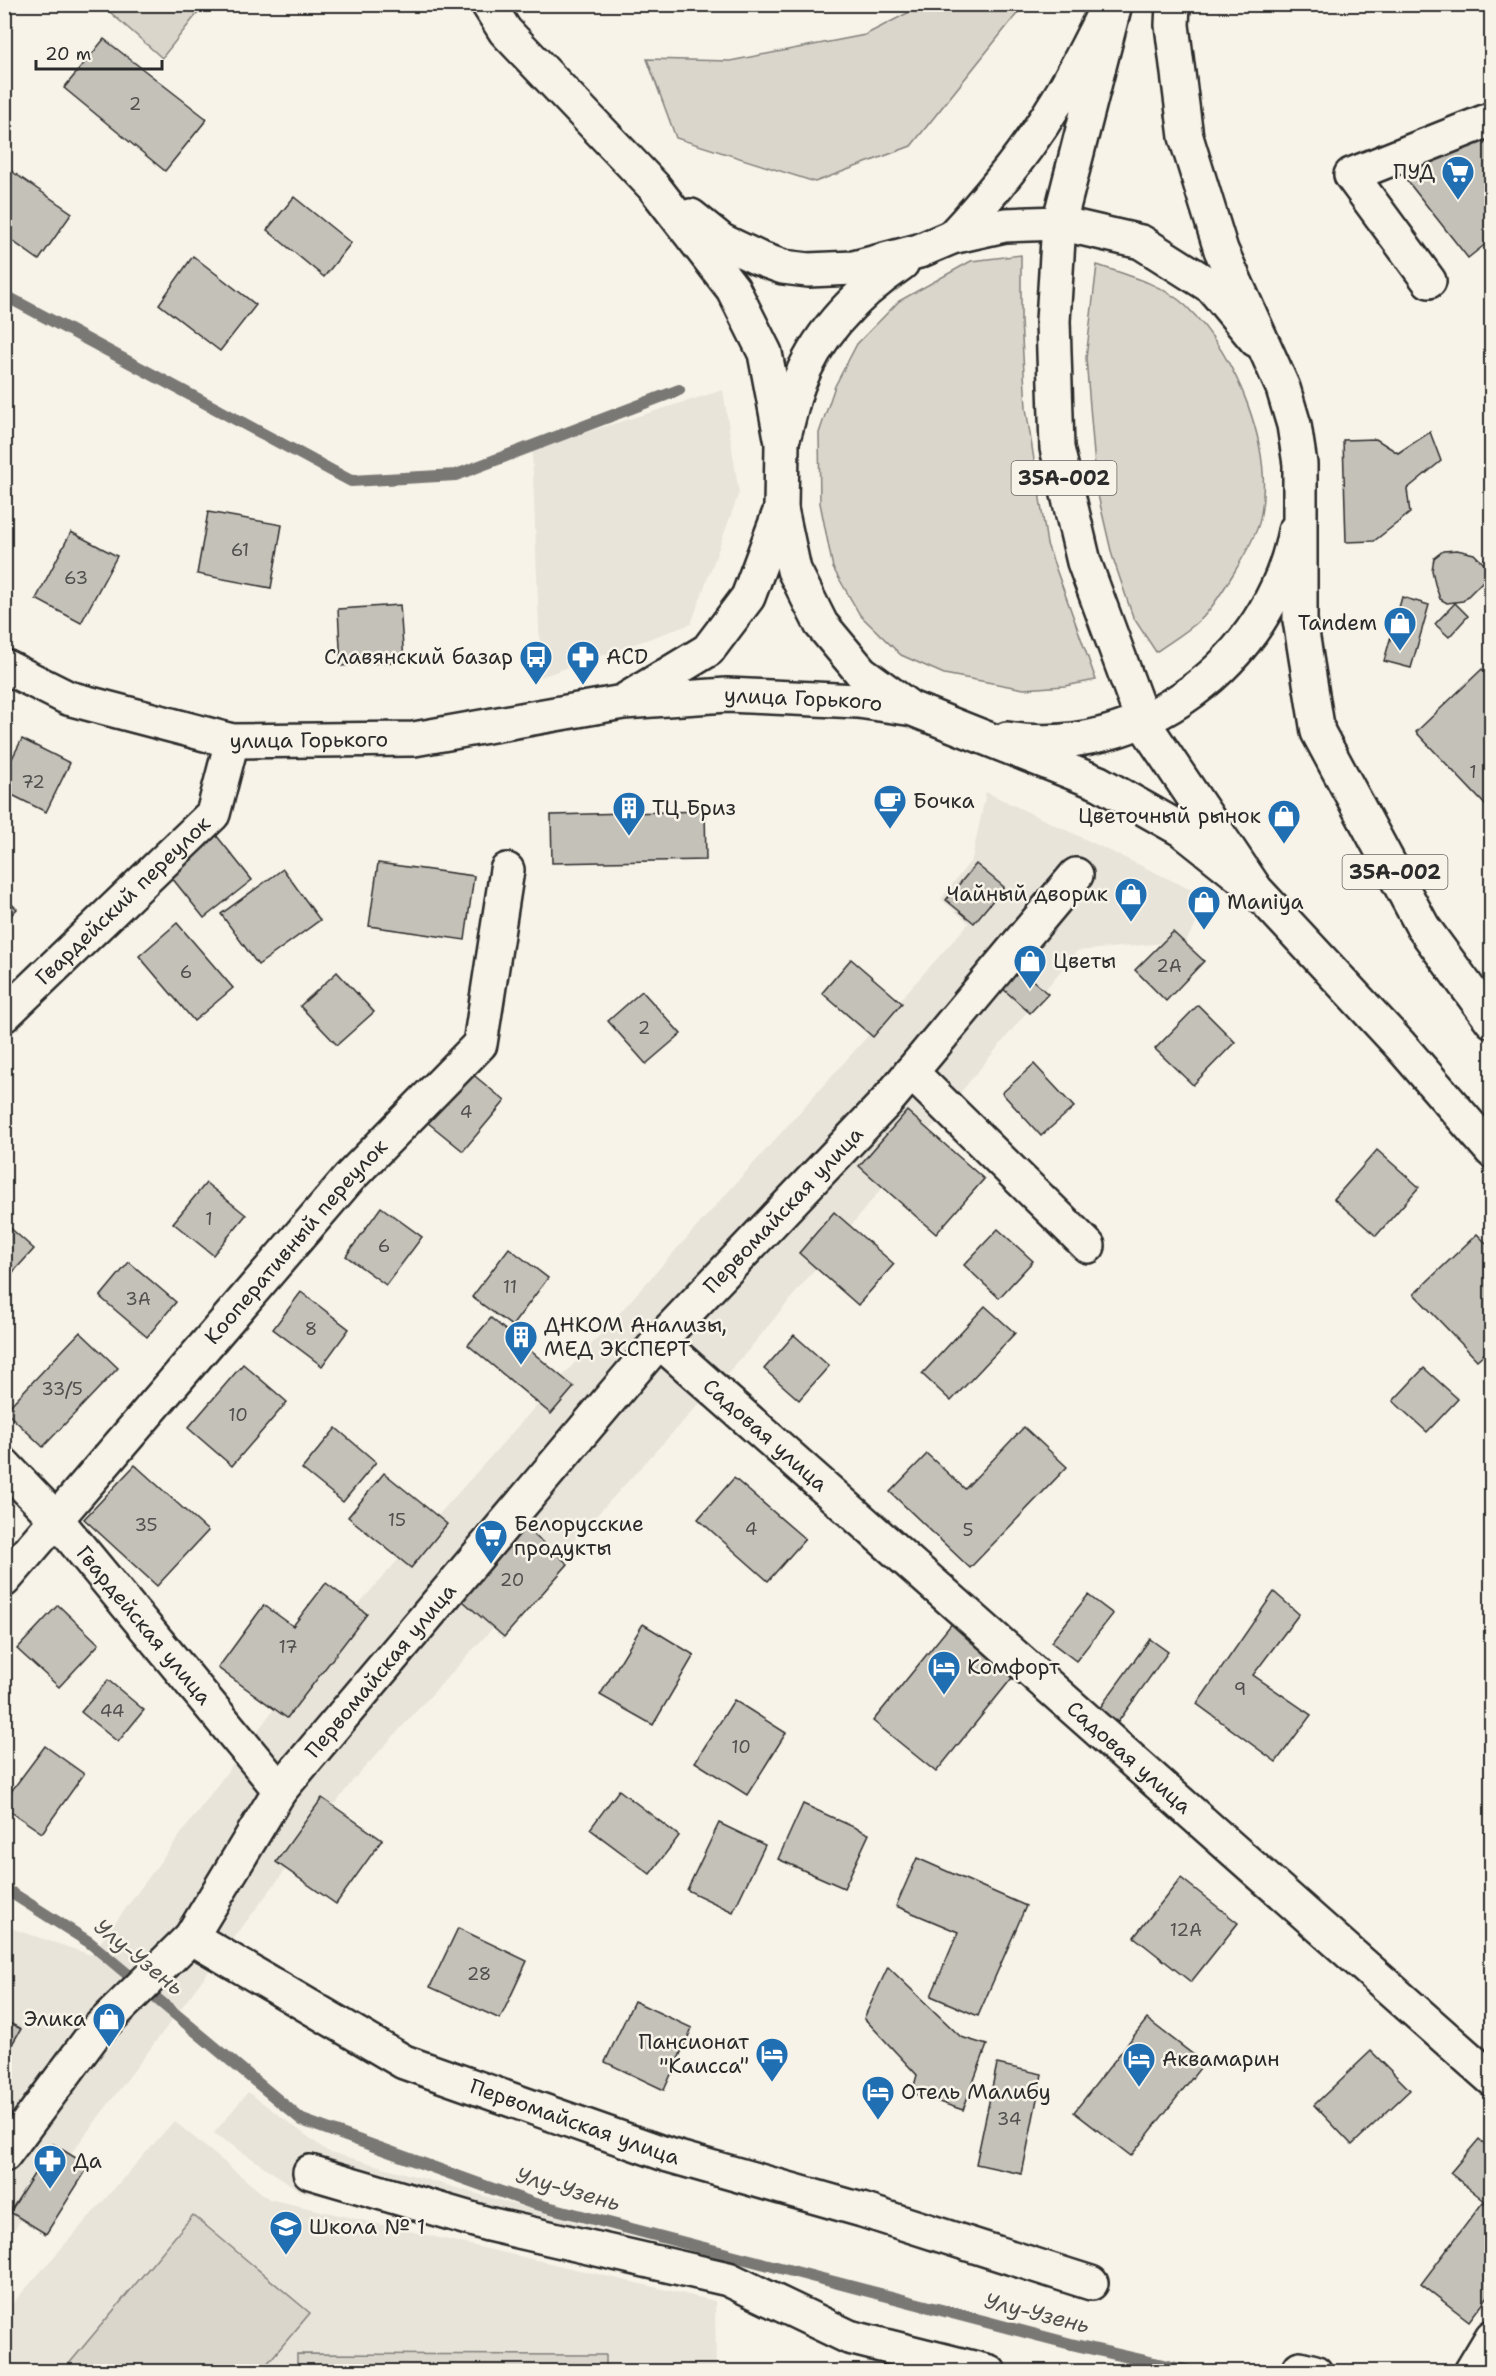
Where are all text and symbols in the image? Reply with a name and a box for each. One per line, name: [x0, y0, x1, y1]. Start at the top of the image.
scale bar: [36, 33, 162, 71]
text: 20 m: [45, 42, 91, 66]
house number: 2: [129, 92, 141, 116]
supermarket icon: ПУД: [1440, 154, 1476, 201]
place label: ПУД: [1393, 158, 1435, 186]
road number: 35А-002: [1012, 461, 1116, 495]
house number: 61: [231, 538, 249, 562]
house number: 63: [64, 566, 88, 590]
shop icon: Tandem: [1382, 605, 1418, 652]
place label: Tandem: [1298, 609, 1377, 637]
bus stop icon: Славянский базар: [518, 639, 554, 686]
pharmacy icon: ACD: [565, 639, 601, 686]
place label: Славянский базар: [324, 643, 513, 671]
place label: ACD: [606, 643, 648, 671]
street label: улица Горького: [724, 681, 884, 718]
street label: улица Горького: [229, 725, 388, 755]
house number: 1: [1469, 760, 1477, 784]
house number: 72: [21, 770, 45, 794]
cafe icon: Бочка: [872, 783, 908, 830]
place label: Бочка: [913, 787, 975, 815]
building icon: ТЦ Бриз: [611, 790, 647, 837]
place label: ТЦ Бриз: [652, 794, 736, 822]
shop icon: Цветочный рынок: [1266, 798, 1302, 845]
place label: Цветочный рынок: [1078, 802, 1261, 830]
street label: Гвардейский переулок: [29, 810, 216, 991]
road number: 35А-002: [1342, 855, 1448, 889]
shop icon: Чайный дворик: [1113, 876, 1149, 923]
place label: Чайный дворик: [947, 880, 1108, 908]
shop icon: Maniya: [1186, 884, 1222, 931]
place label: Maniya: [1227, 888, 1304, 916]
shop icon: Цветы: [1012, 943, 1048, 990]
place label: Цветы: [1053, 947, 1116, 975]
house number: 2А: [1156, 954, 1182, 978]
house number: 6: [180, 960, 192, 984]
house number: 2: [638, 1016, 650, 1040]
house number: 4: [460, 1100, 472, 1124]
street label: Первомайская улица: [697, 1121, 869, 1300]
street label: Кооперативный переулок: [198, 1133, 394, 1350]
house number: 1: [205, 1207, 213, 1231]
house number: 6: [378, 1234, 390, 1258]
house number: 11: [503, 1275, 517, 1299]
house number: 3А: [125, 1287, 151, 1311]
place label: ДНКОМ Анализы, МЕД ЭКСПЕРТ: [544, 1311, 727, 1363]
house number: 8: [305, 1317, 317, 1341]
building icon: ДНКОМ Анализы, МЕД ЭКСПЕРТ: [503, 1319, 539, 1366]
street label: Садовая улица: [697, 1372, 834, 1498]
house number: 33/5: [41, 1377, 83, 1401]
house number: 10: [228, 1403, 248, 1427]
house number: 15: [388, 1508, 406, 1532]
place label: Белорусские продукты: [514, 1510, 644, 1562]
house number: 35: [134, 1513, 158, 1537]
house number: 4: [745, 1517, 757, 1541]
supermarket icon: Белорусские продукты: [473, 1518, 509, 1565]
house number: 5: [962, 1518, 974, 1542]
street label: Гвардейская улица: [70, 1540, 218, 1711]
house number: 20: [500, 1568, 524, 1592]
street label: Первомайская улица: [299, 1577, 463, 1764]
house number: 17: [278, 1635, 298, 1659]
hotel icon: Комфорт: [926, 1649, 962, 1696]
place label: Комфорт: [967, 1653, 1060, 1681]
house number: 9: [1234, 1677, 1246, 1701]
street label: Садовая улица: [1061, 1695, 1197, 1820]
house number: 44: [100, 1699, 124, 1723]
house number: 10: [731, 1735, 751, 1759]
water label: Улу-Узень: [88, 1912, 190, 2002]
house number: 12А: [1170, 1918, 1202, 1942]
house number: 28: [467, 1962, 491, 1986]
shop icon: Элика: [91, 2001, 127, 2048]
place label: Элика: [24, 2005, 86, 2033]
place label: Пансионат "Каисса": [638, 2028, 749, 2080]
hotel icon: Пансионат "Каисса": [754, 2036, 790, 2083]
hotel icon: Аквамарин: [1121, 2041, 1157, 2088]
place label: Аквамарин: [1162, 2045, 1280, 2073]
street label: Первомайская улица: [466, 2072, 683, 2172]
hotel icon: Отель Малибу: [860, 2074, 896, 2121]
place label: Отель Малибу: [901, 2078, 1051, 2106]
house number: 34: [997, 2107, 1021, 2131]
pharmacy icon: Да: [32, 2143, 68, 2190]
place label: Да: [73, 2147, 102, 2175]
water label: Улу-Узень: [512, 2160, 624, 2218]
school or university icon: Школа № 1: [268, 2209, 304, 2256]
place label: Школа № 1: [309, 2213, 426, 2241]
water label: Улу-Узень: [981, 2286, 1093, 2340]

